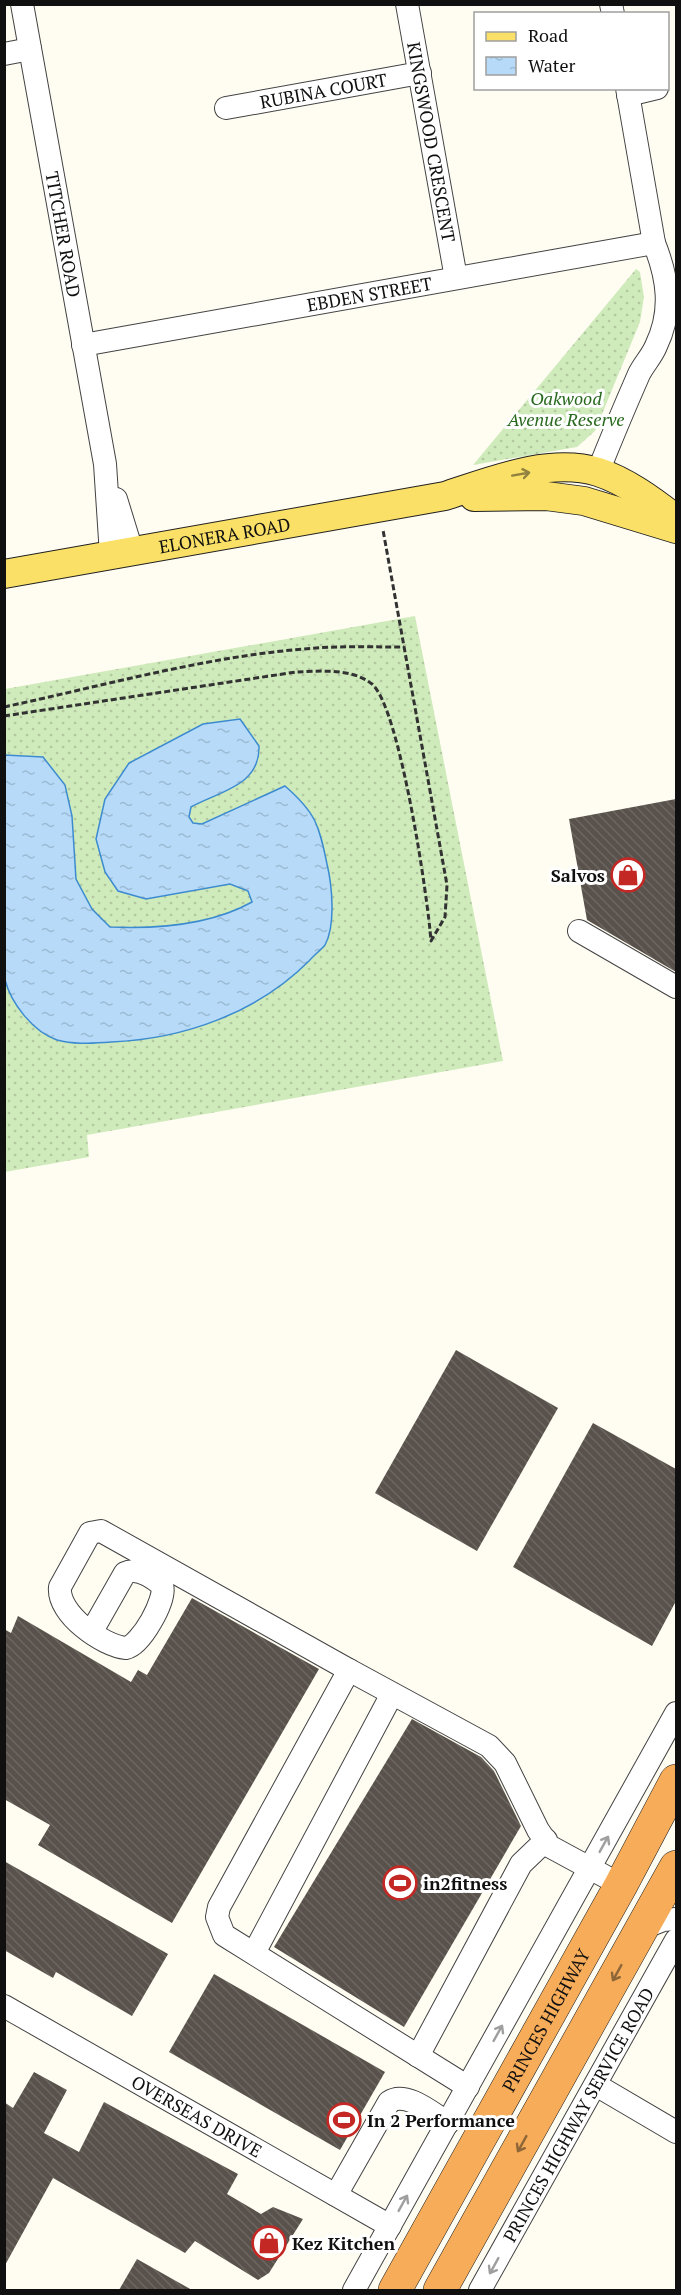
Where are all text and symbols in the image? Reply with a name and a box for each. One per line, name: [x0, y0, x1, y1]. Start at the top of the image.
legend: [474, 12, 669, 90]
text: Road: [528, 23, 568, 47]
street label: KINGSWOOD CRESCENT: [402, 40, 461, 244]
text: Water: [528, 53, 575, 77]
street label: RUBINA COURT: [258, 67, 389, 114]
street label: TITCHER ROAD: [40, 169, 87, 299]
street label: EBDEN STREET: [305, 271, 434, 317]
park label: Oakwood Avenue Reserve: [507, 386, 624, 431]
one-way arrow: [511, 468, 531, 479]
street label: ELONERA ROAD: [157, 512, 292, 558]
shop icon: Salvos: [610, 857, 646, 893]
place label: Salvos: [551, 863, 605, 887]
one-way arrow: [598, 1836, 610, 1853]
sports icon: in2fitness: [382, 1865, 418, 1901]
place label: in2fitness: [423, 1871, 507, 1895]
street label: PRINCES HIGHWAY: [496, 1944, 595, 2096]
one-way arrow: [611, 1964, 622, 1982]
street label: PRINCES HIGHWAY SERVICE ROAD: [497, 1983, 659, 2246]
one-way arrow: [492, 2025, 504, 2042]
street label: OVERSEAS DRIVE: [127, 2069, 267, 2163]
sports icon: In 2 Performance: [326, 2102, 362, 2138]
place label: In 2 Performance: [367, 2108, 515, 2132]
one-way arrow: [516, 2134, 527, 2152]
one-way arrow: [397, 2195, 409, 2212]
shop icon: Kez Kitchen: [251, 2225, 287, 2261]
place label: Kez Kitchen: [292, 2231, 396, 2255]
one-way arrow: [488, 2257, 500, 2274]

